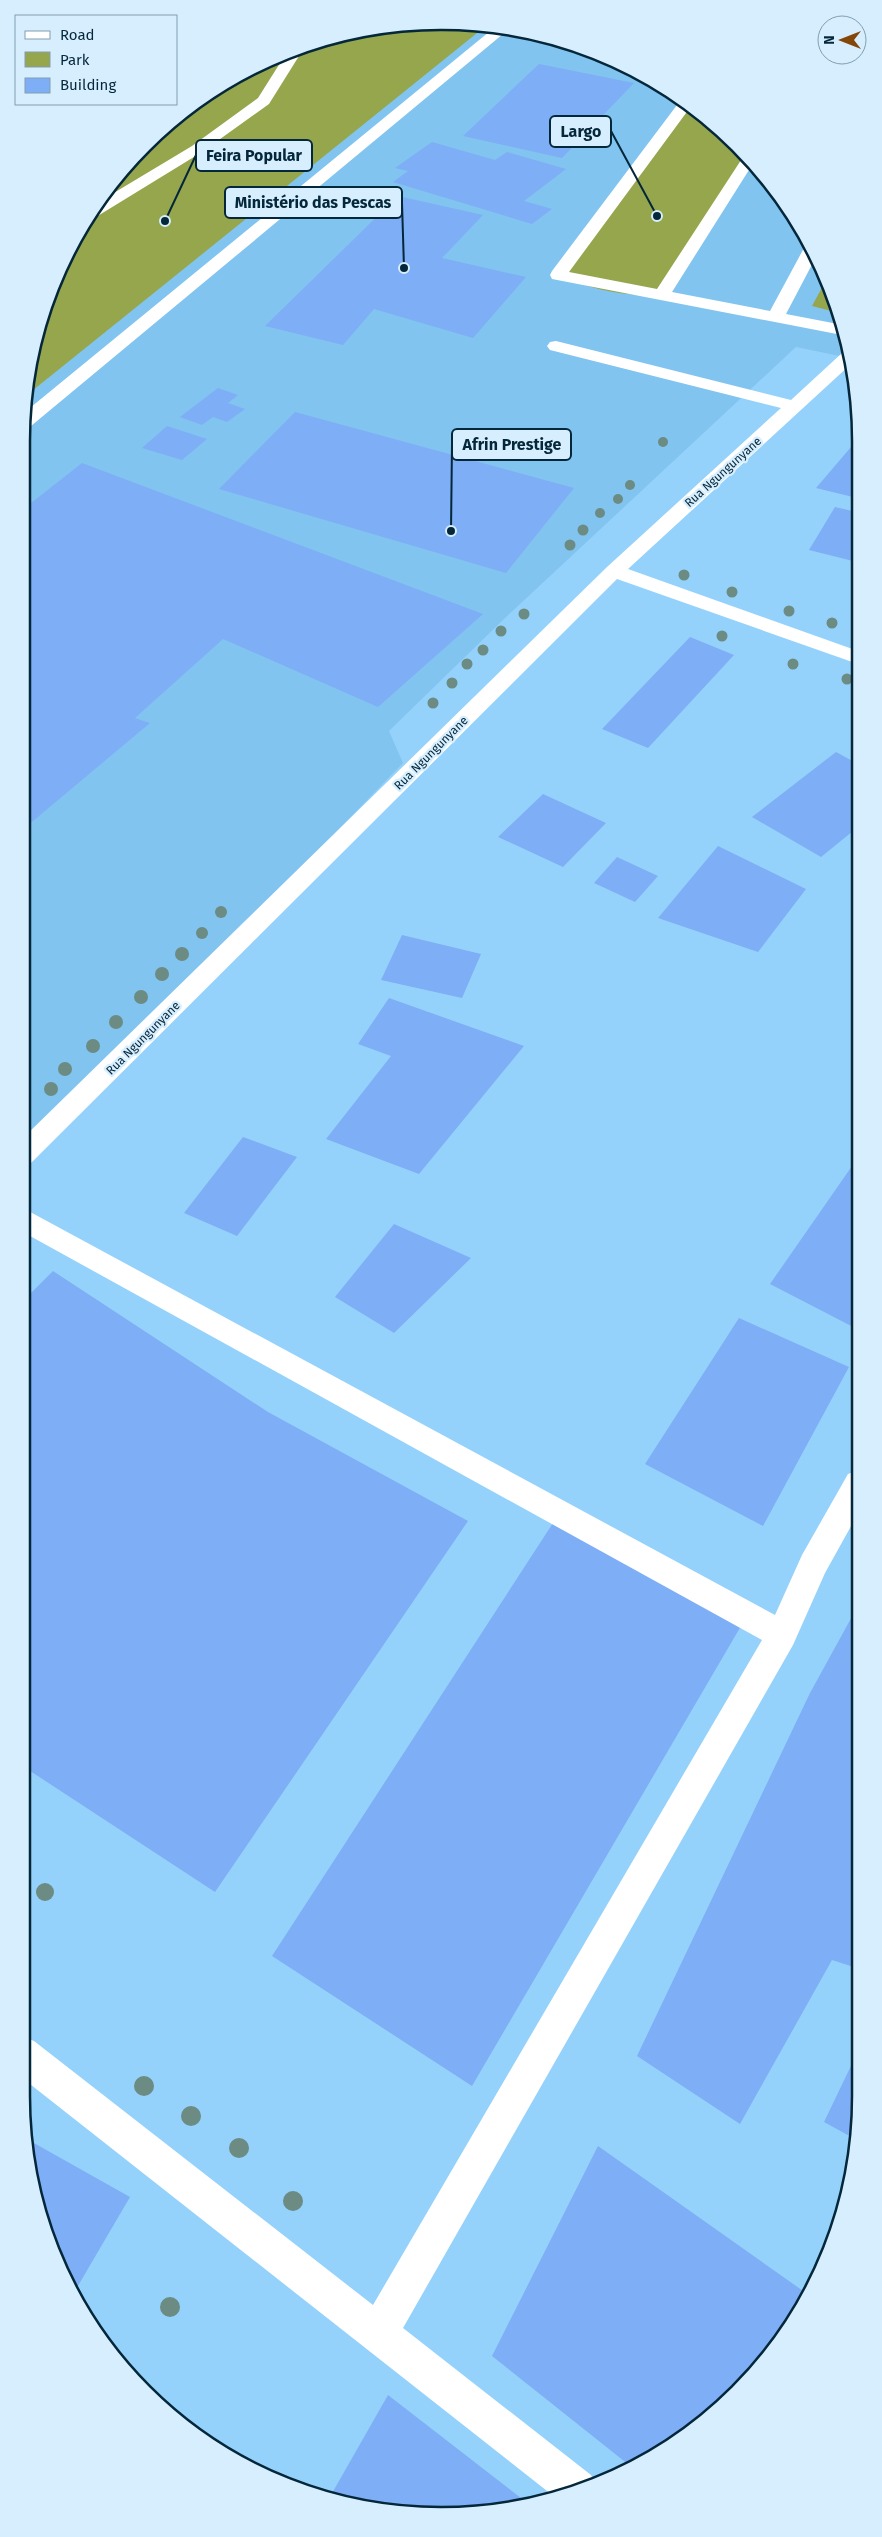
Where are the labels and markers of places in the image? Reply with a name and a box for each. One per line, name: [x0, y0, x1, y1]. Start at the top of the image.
callout: Largo: [550, 116, 611, 147]
callout: Feira Popular: [196, 140, 312, 171]
callout: Ministério das Pescas: [225, 187, 402, 218]
callout: Afrin Prestige: [452, 429, 571, 460]

